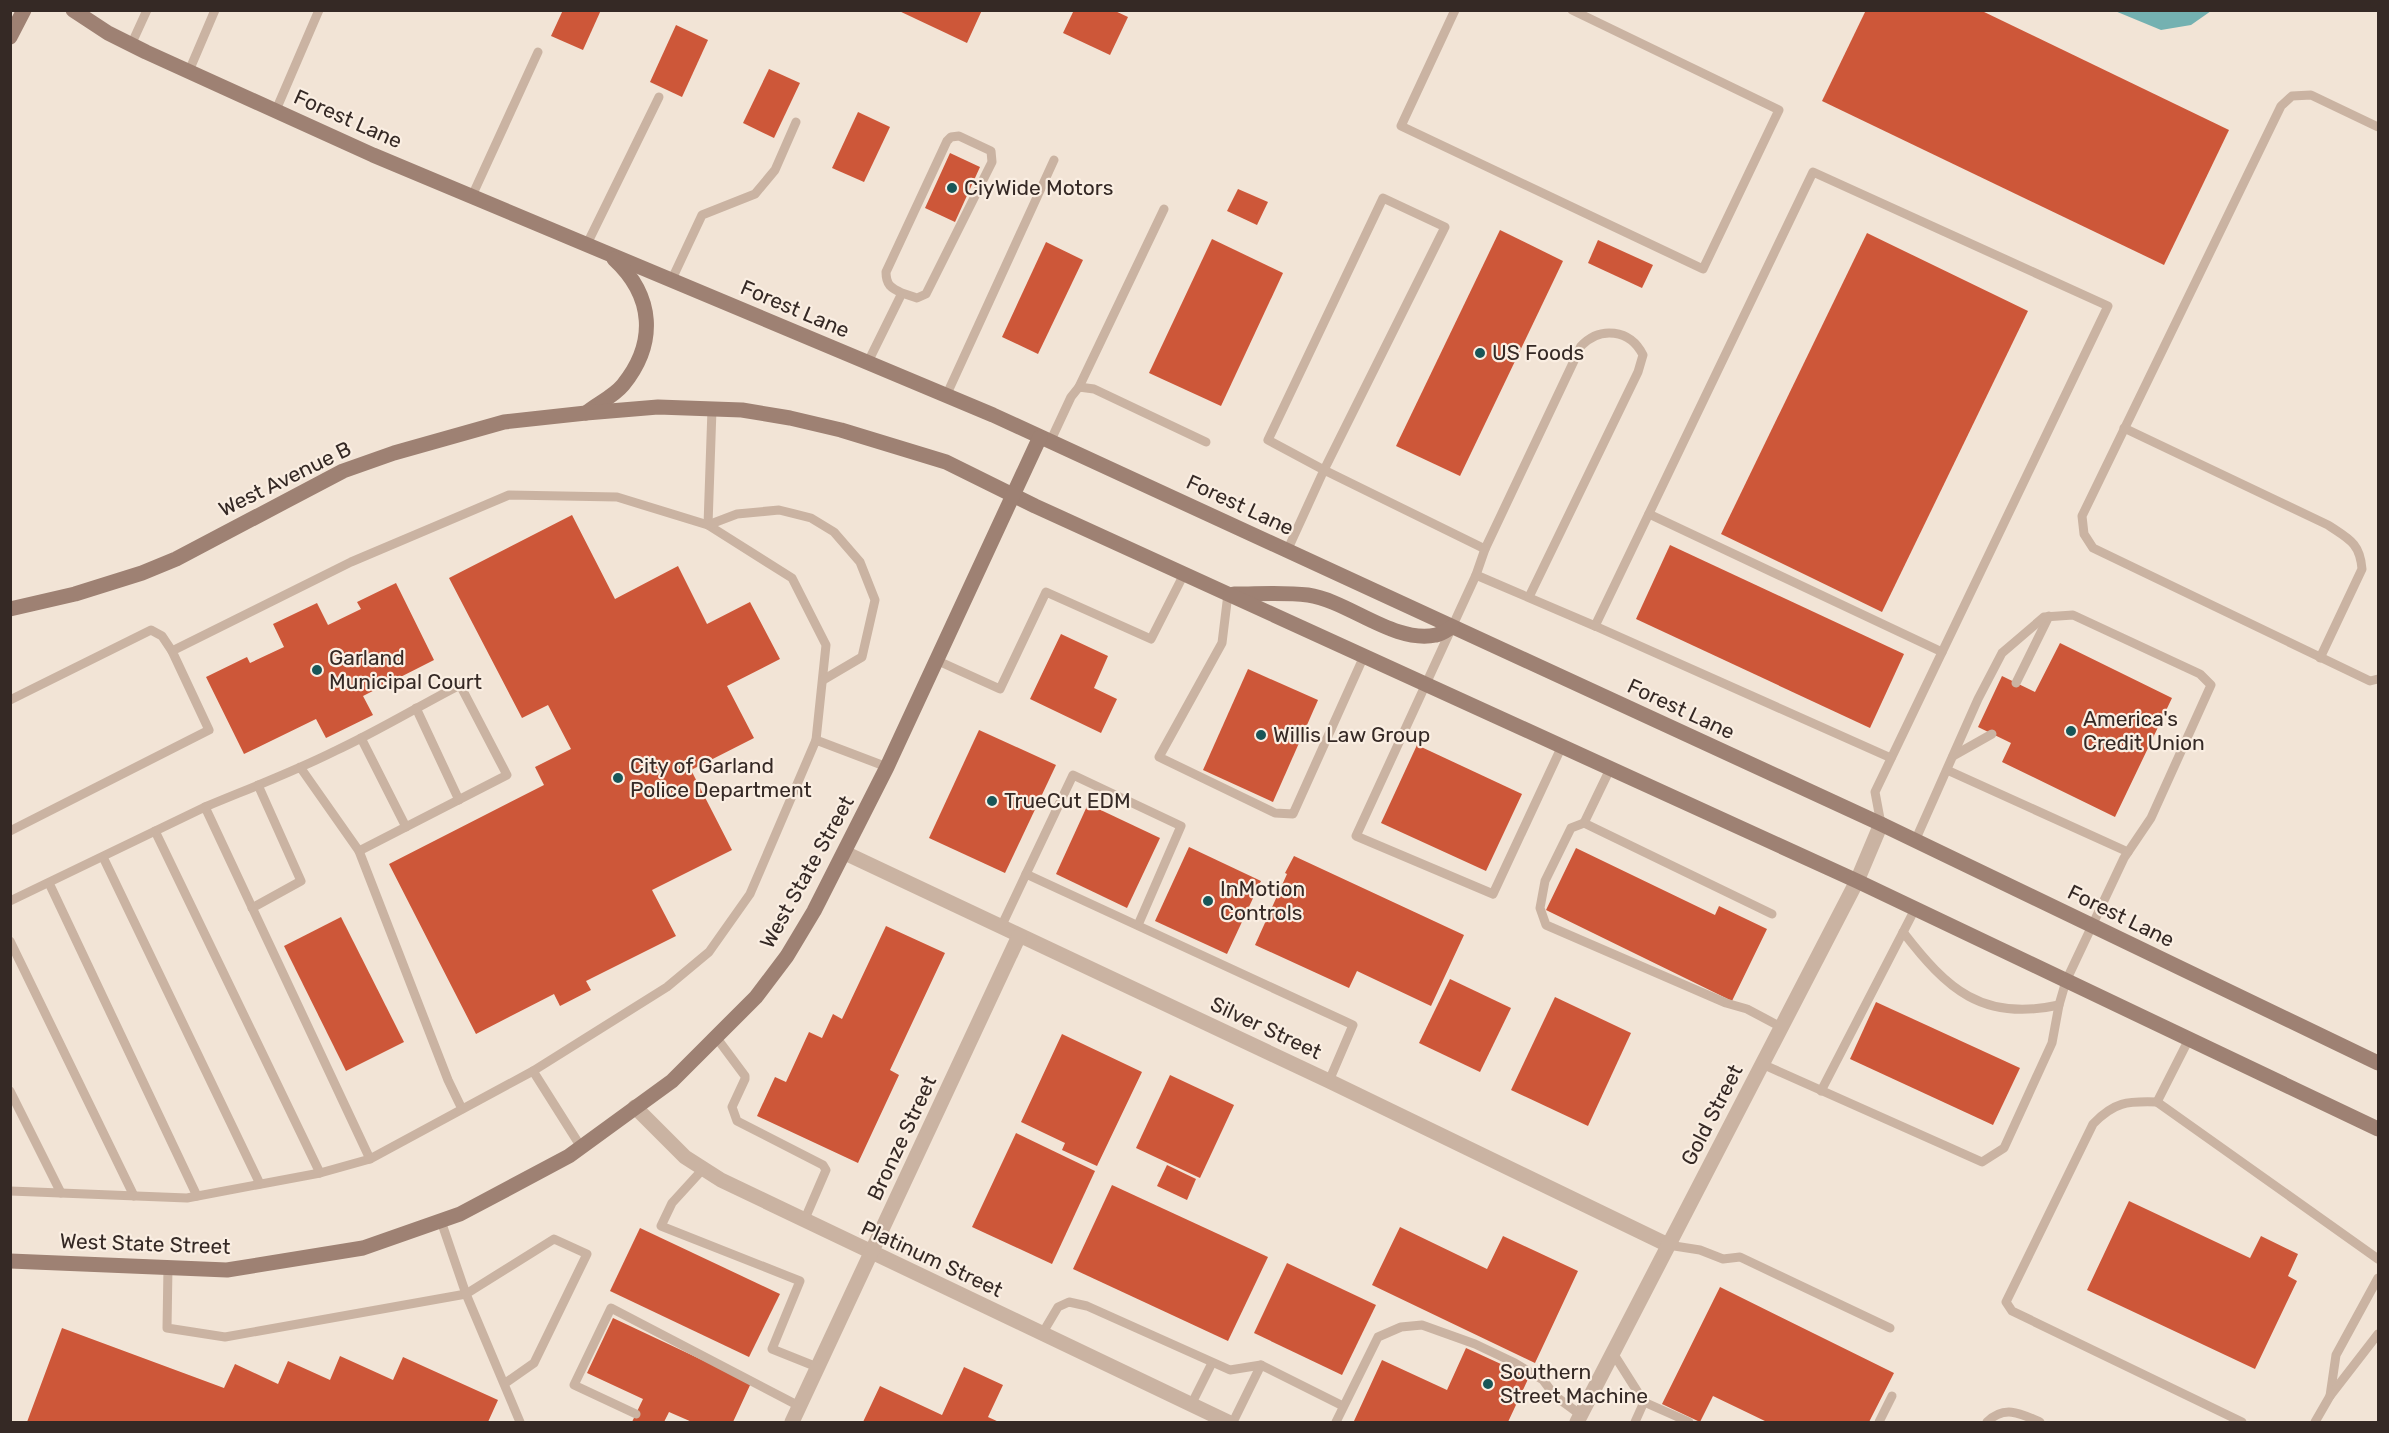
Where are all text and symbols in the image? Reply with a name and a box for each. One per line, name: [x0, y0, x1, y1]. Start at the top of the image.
street label: Forest Lane: [290, 84, 406, 153]
place label: CiyWide Motors: [964, 175, 1114, 200]
marker: CiyWide Motors: [945, 181, 959, 195]
street label: Forest Lane: [737, 274, 853, 343]
place label: US Foods: [1492, 340, 1584, 365]
marker: US Foods: [1473, 346, 1487, 360]
street label: West Avenue B: [214, 436, 355, 521]
street label: Forest Lane: [1183, 469, 1298, 540]
place label: Garland Municipal Court: [329, 645, 482, 694]
marker: Garland Municipal Court: [310, 663, 324, 677]
street label: Forest Lane: [1624, 673, 1739, 744]
place label: America's Credit Union: [2083, 706, 2205, 755]
place label: Willis Law Group: [1273, 722, 1430, 747]
marker: America's Credit Union: [2064, 724, 2078, 738]
marker: Willis Law Group: [1254, 728, 1268, 742]
place label: City of Garland Police Department: [630, 753, 812, 802]
marker: City of Garland Police Department: [611, 771, 625, 785]
place label: TrueCut EDM: [1004, 788, 1131, 813]
street label: West State Street: [754, 791, 859, 953]
marker: TrueCut EDM: [985, 794, 999, 808]
place label: InMotion Controls: [1220, 876, 1305, 925]
street label: Forest Lane: [2064, 879, 2179, 952]
marker: InMotion Controls: [1201, 894, 1215, 908]
street label: Silver Street: [1207, 991, 1326, 1064]
street label: Gold Street: [1675, 1060, 1748, 1169]
street label: Bronze Street: [862, 1071, 941, 1204]
street label: Platinum Street: [857, 1215, 1007, 1302]
street label: West State Street: [59, 1228, 231, 1259]
place label: Southern Street Machine: [1500, 1359, 1648, 1408]
marker: Southern Street Machine: [1481, 1377, 1495, 1391]

